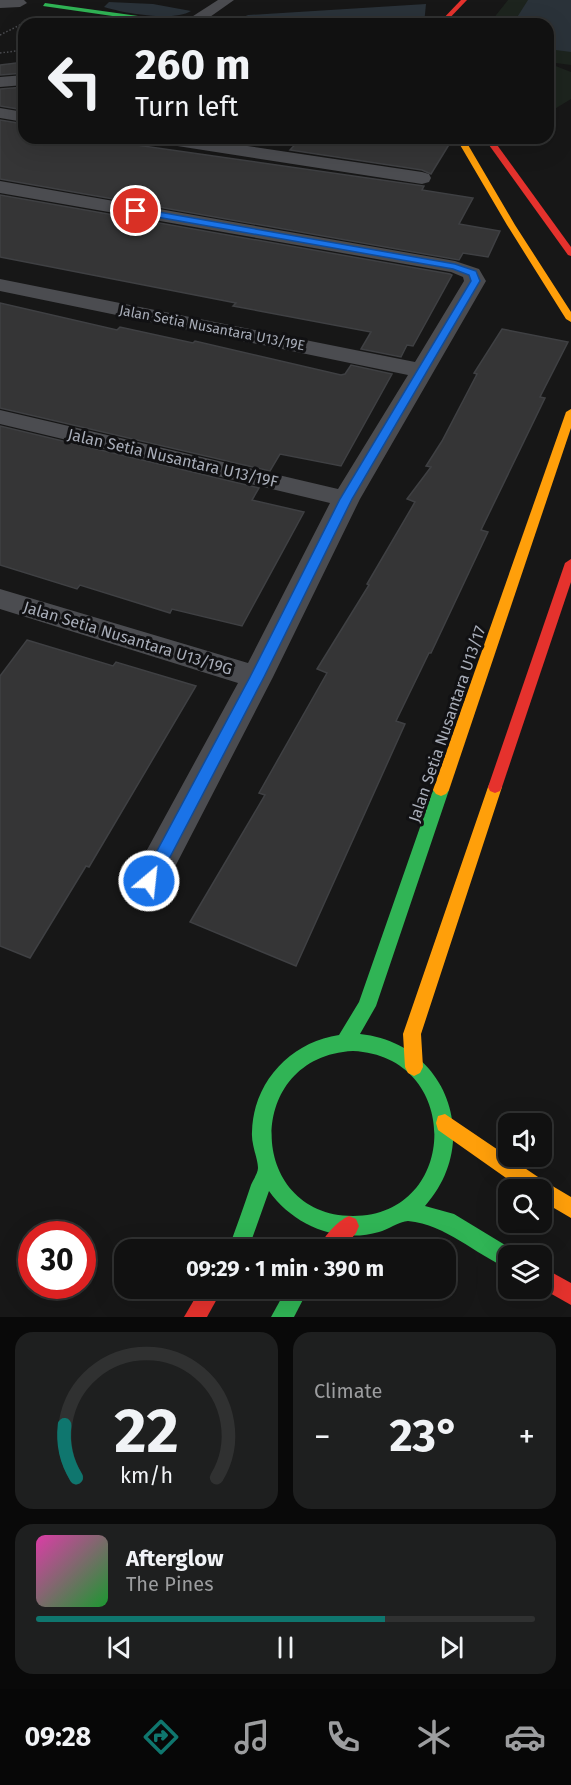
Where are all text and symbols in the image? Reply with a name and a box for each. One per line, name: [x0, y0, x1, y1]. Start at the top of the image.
text: 260 m: [135, 40, 250, 90]
icon: left: [36, 42, 114, 120]
text: Turn left: [135, 91, 238, 123]
pin: [110, 185, 161, 236]
icon: arrive: [119, 194, 152, 227]
street label: Jalan Setia Nusantara U13/19E: [118, 302, 306, 354]
street label: Jalan Setia Nusantara U13/19F: [66, 425, 280, 492]
street label: Jalan Setia Nusantara U13/19G: [21, 597, 235, 679]
street label: Jalan Setia Nusantara U13/17: [404, 623, 490, 825]
position arrow: [117, 849, 181, 913]
map controls: [498, 1113, 552, 1299]
button: sound: [498, 1113, 552, 1167]
button: search: [498, 1179, 552, 1233]
speed limit sign: 30: [18, 1221, 96, 1299]
button: layers: [498, 1245, 552, 1299]
text: 09:29 · 1 min · 390 m: [186, 1255, 384, 1282]
text: Climate: [314, 1379, 382, 1403]
text: 22: [114, 1394, 179, 1469]
text: 23°: [390, 1409, 459, 1463]
text: −: [314, 1417, 331, 1457]
text: +: [519, 1417, 535, 1457]
text: km/h: [120, 1463, 173, 1489]
text: Afterglow: [126, 1545, 223, 1572]
text: The Pines: [126, 1572, 213, 1596]
icon: previous: [103, 1631, 136, 1664]
icon: pause: [269, 1631, 302, 1664]
icon: next: [435, 1631, 468, 1664]
icon: directions: [140, 1716, 182, 1758]
icon: music: [231, 1716, 273, 1758]
icon: phone: [322, 1716, 364, 1758]
icon: climate: [413, 1716, 455, 1758]
icon: car: [504, 1716, 546, 1758]
text: 09:28: [25, 1721, 91, 1753]

